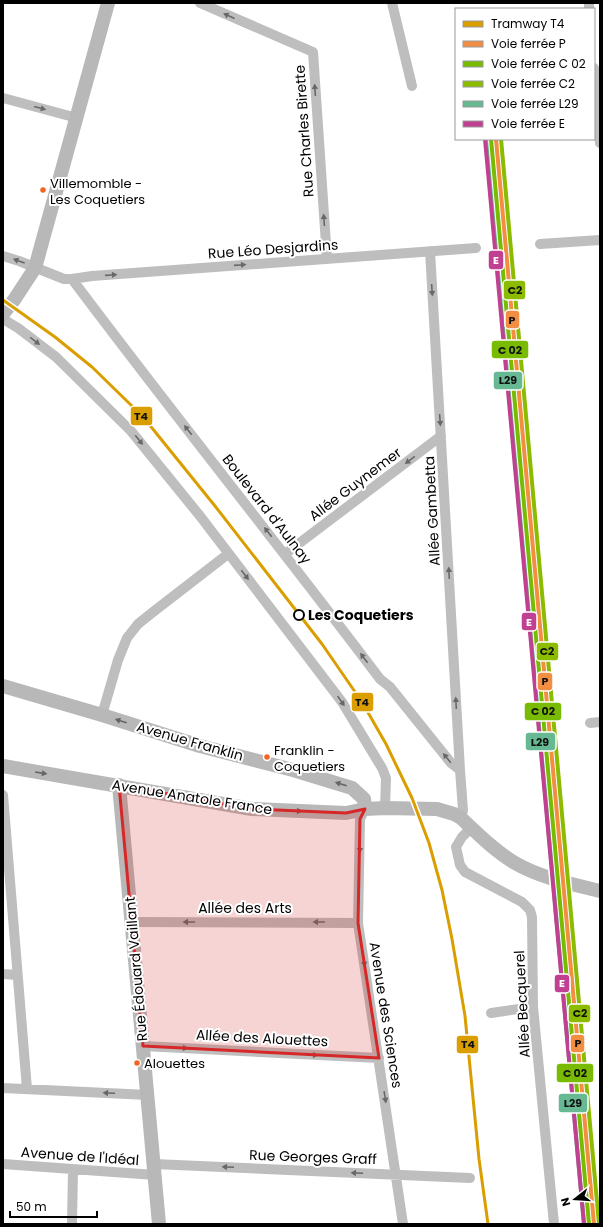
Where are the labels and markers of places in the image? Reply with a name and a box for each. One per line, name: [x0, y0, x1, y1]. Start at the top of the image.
place label: Villemomble - Les Coquetiers: [50, 174, 145, 209]
marker: Villemomble - Les Coquetiers: [38, 185, 48, 195]
place label: Les Coquetiers: [308, 605, 414, 625]
marker: Les Coquetiers: [293, 609, 305, 621]
place label: Franklin - Coquetiers: [274, 741, 345, 776]
marker: Franklin - Coquetiers: [262, 752, 272, 762]
place label: Alouettes: [144, 1054, 205, 1073]
marker: Alouettes: [132, 1058, 142, 1068]

